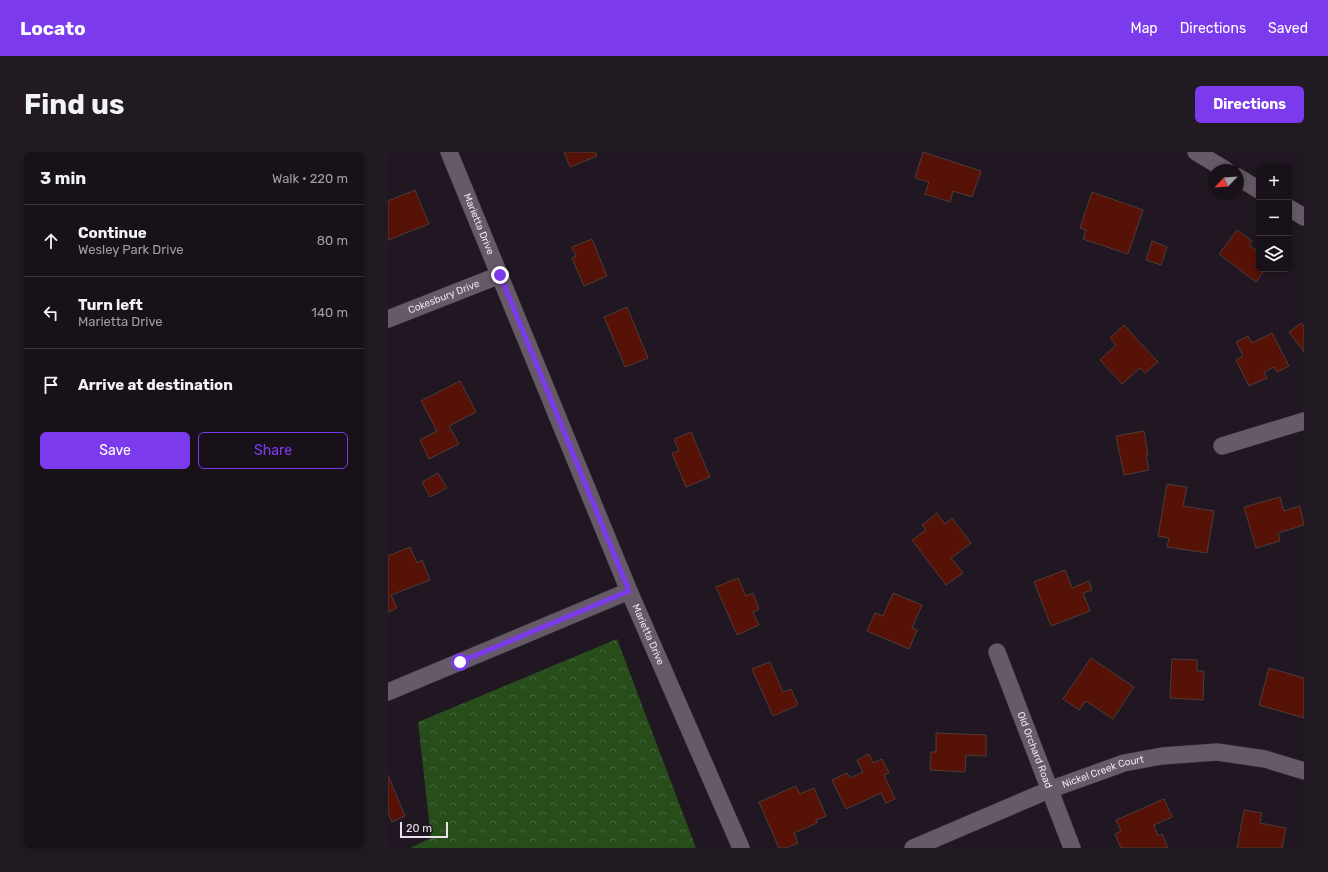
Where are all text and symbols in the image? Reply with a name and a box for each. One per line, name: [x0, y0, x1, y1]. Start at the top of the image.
text: Locato: [20, 17, 86, 40]
text: Map: [1131, 20, 1158, 37]
text: Directions: [1180, 20, 1246, 37]
text: Saved: [1268, 20, 1308, 37]
button: Directions: [1195, 86, 1304, 123]
text: Find us: [24, 88, 124, 121]
north arrow: [1208, 164, 1244, 200]
map controls: [1256, 164, 1292, 272]
button: +: [1256, 164, 1292, 200]
text: 3 min: [40, 168, 86, 188]
text: Walk · 220 m: [272, 171, 348, 186]
street label: Marietta Drive: [461, 192, 497, 257]
button: −: [1256, 200, 1292, 236]
text: Continue: [78, 224, 147, 242]
icon: ahead: [40, 230, 62, 252]
text: 80 m: [317, 233, 348, 248]
button: layers: [1256, 236, 1292, 272]
text: Wesley Park Drive: [78, 242, 184, 257]
route end: [491, 266, 509, 284]
street label: Cokesbury Drive: [406, 277, 482, 316]
text: Turn left: [78, 296, 143, 314]
icon: left: [40, 302, 62, 324]
text: 140 m: [311, 305, 348, 320]
text: Marietta Drive: [78, 314, 163, 329]
icon: arrive: [40, 374, 62, 396]
text: Arrive at destination: [78, 376, 233, 394]
button: Save: [40, 432, 190, 469]
button: Share: [198, 432, 348, 469]
street label: Marietta Drive: [629, 602, 667, 667]
route start: [451, 653, 469, 671]
street label: Old Orchard Road: [1014, 710, 1055, 790]
street label: Nickel Creek Court: [1060, 753, 1145, 791]
scale bar: [400, 820, 448, 839]
text: 20 m: [406, 822, 432, 835]

